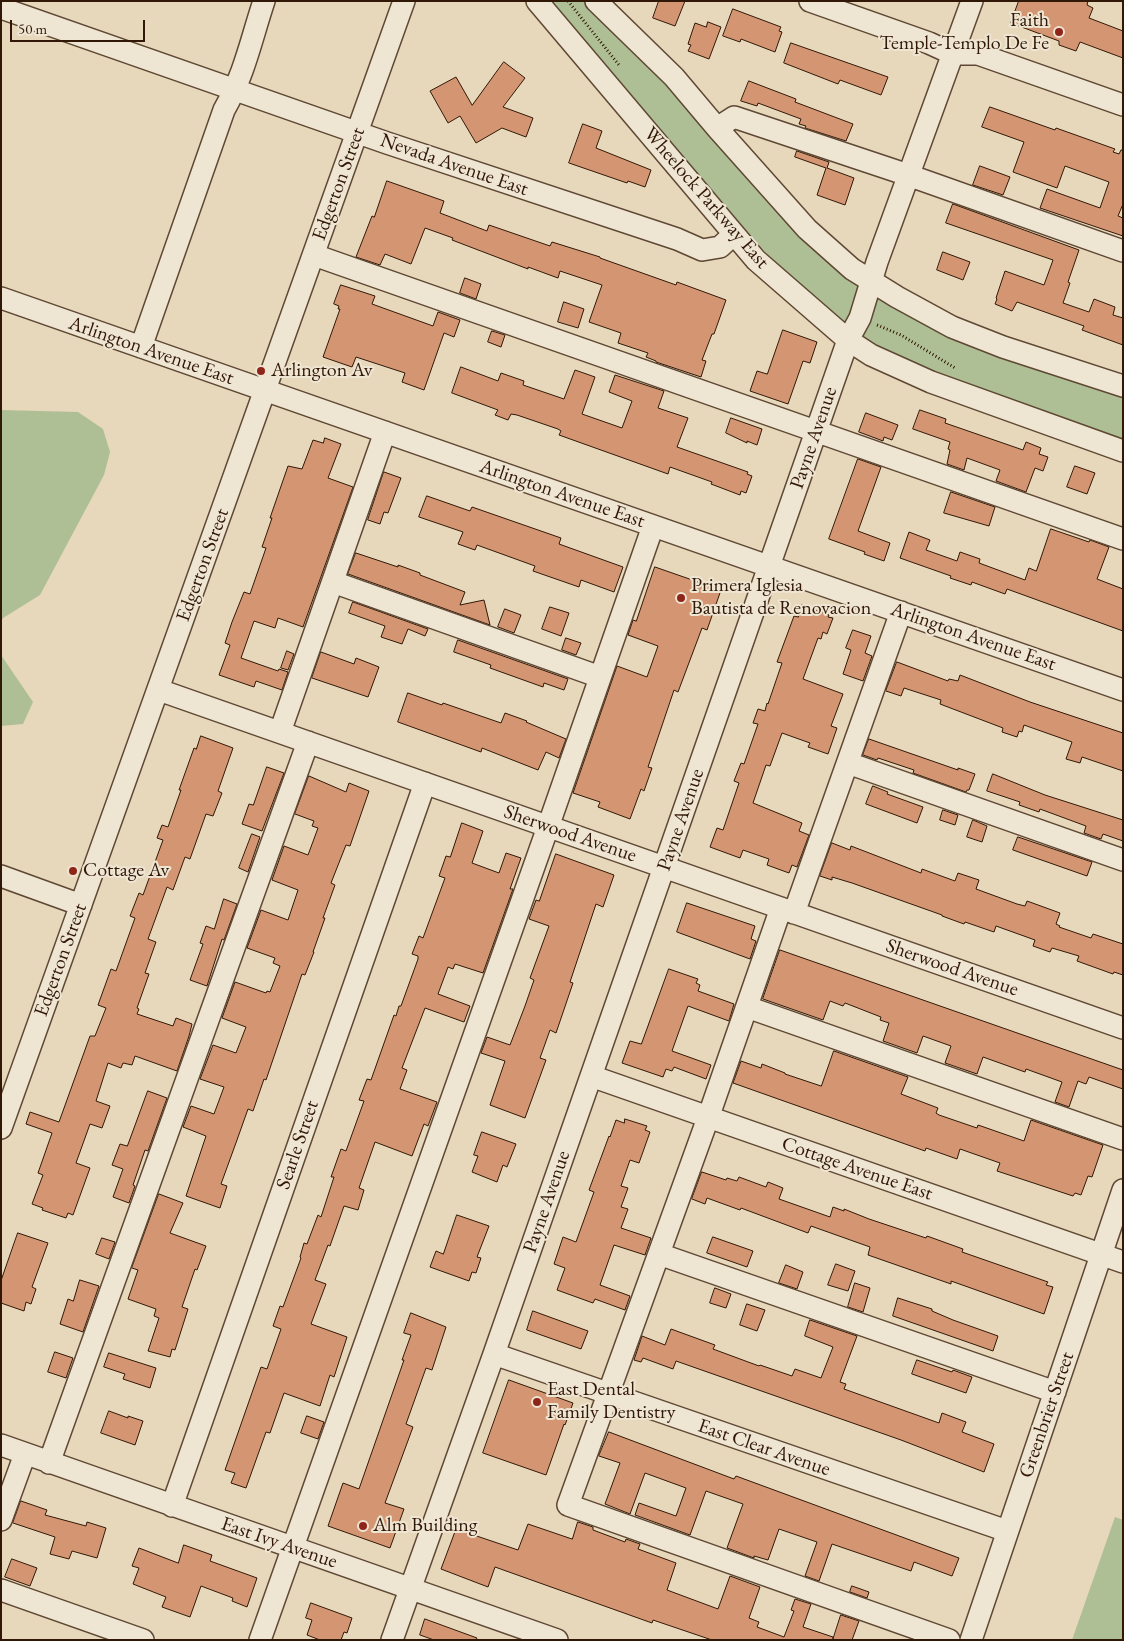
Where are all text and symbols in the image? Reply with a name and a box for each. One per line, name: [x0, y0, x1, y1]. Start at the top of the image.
place label: Faith Temple-Templo De Fe: [880, 9, 1049, 56]
scale bar: [12, 10, 148, 42]
text: 50 m: [18, 19, 47, 38]
marker: Faith Temple-Templo De Fe: [1053, 26, 1065, 38]
street label: Wheelock Parkway East: [638, 122, 774, 274]
street label: Edgerton Street: [307, 124, 371, 244]
street label: Nevada Avenue East: [377, 128, 531, 202]
street label: Arlington Avenue East: [65, 311, 237, 391]
place label: Arlington Av: [271, 359, 372, 383]
marker: Arlington Av: [255, 365, 267, 377]
street label: Payne Avenue: [785, 384, 843, 492]
street label: Arlington Avenue East: [476, 454, 648, 534]
street label: Edgerton Street: [171, 505, 235, 625]
place label: Primera Iglesia Bautista de Renovacion: [691, 574, 871, 621]
marker: Primera Iglesia Bautista de Renovacion: [675, 592, 687, 604]
street label: Arlington Avenue East: [887, 597, 1059, 677]
street label: Payne Avenue: [652, 766, 710, 874]
street label: Sherwood Avenue: [501, 800, 639, 868]
place label: Cottage Av: [83, 859, 169, 883]
marker: Cottage Av: [67, 865, 79, 877]
street label: Edgerton Street: [29, 900, 93, 1020]
street label: Sherwood Avenue: [883, 934, 1021, 1002]
street label: Searle Street: [272, 1097, 324, 1193]
street label: Cottage Avenue East: [778, 1132, 936, 1206]
street label: Payne Avenue: [518, 1148, 576, 1256]
street label: Greenbrier Street: [1014, 1349, 1080, 1481]
place label: East Dental Family Dentistry: [547, 1378, 675, 1425]
marker: East Dental Family Dentistry: [531, 1396, 543, 1408]
street label: East Clear Avenue: [695, 1414, 833, 1482]
street label: East Ivy Avenue: [218, 1512, 340, 1574]
place label: Alm Building: [373, 1514, 477, 1538]
marker: Alm Building: [357, 1520, 369, 1532]

